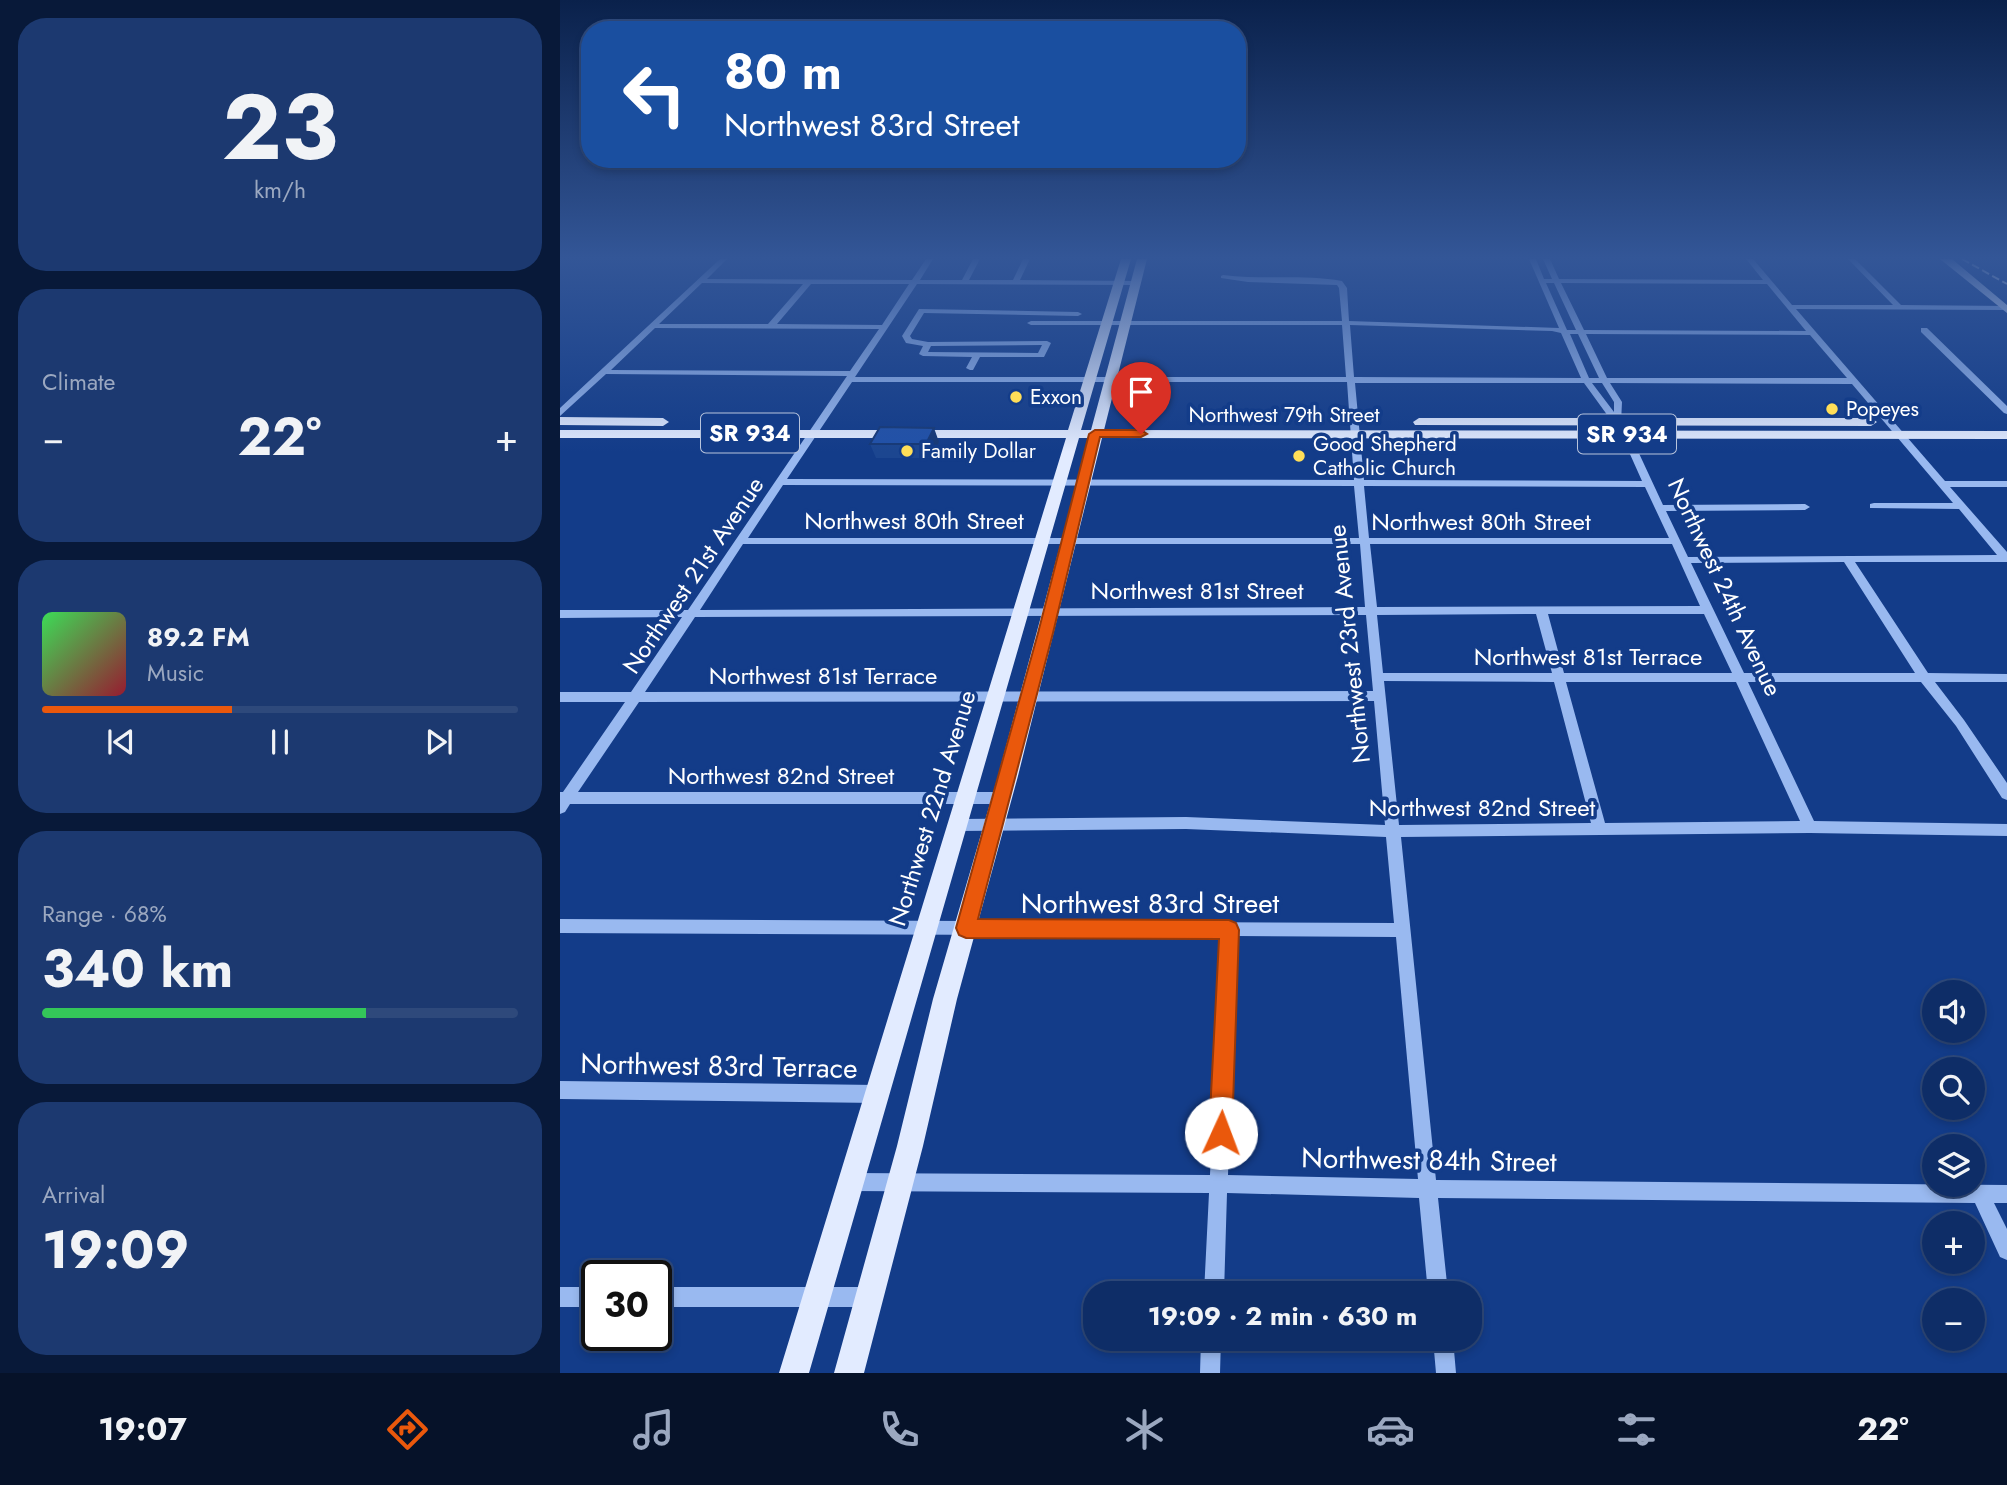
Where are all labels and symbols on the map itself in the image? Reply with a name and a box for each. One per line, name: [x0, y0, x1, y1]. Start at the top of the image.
pin: [1111, 362, 1171, 434]
place label: Exxon: [1030, 382, 1082, 412]
marker: Exxon: [1008, 389, 1024, 405]
place label: Popeyes: [1846, 394, 1919, 424]
street label: Northwest 79th Street: [1188, 400, 1380, 430]
marker: Popeyes: [1824, 401, 1840, 417]
road number: SR 934: [701, 414, 799, 452]
road number: SR 934: [1578, 414, 1676, 454]
place label: Good Shepherd Catholic Church: [1313, 429, 1457, 483]
place label: Family Dollar: [921, 436, 1037, 466]
marker: Family Dollar: [899, 443, 915, 459]
marker: Good Shepherd Catholic Church: [1291, 448, 1307, 464]
street label: Northwest 21st Avenue: [614, 469, 772, 681]
street label: Northwest 24th Avenue: [1659, 472, 1791, 702]
street label: Northwest 80th Street: [804, 503, 1024, 538]
street label: Northwest 80th Street: [1371, 504, 1591, 539]
street label: Northwest 23rd Avenue: [1319, 523, 1379, 765]
street label: Northwest 81st Street: [1091, 573, 1304, 608]
street label: Northwest 81st Terrace: [1474, 639, 1702, 674]
street label: Northwest 81st Terrace: [709, 658, 937, 693]
street label: Northwest 22nd Avenue: [879, 686, 985, 930]
street label: Northwest 82nd Street: [668, 758, 895, 793]
street label: Northwest 82nd Street: [1369, 790, 1596, 825]
street label: Northwest 83rd Street: [1021, 883, 1280, 924]
street label: Northwest 83rd Terrace: [580, 1043, 858, 1089]
position arrow: [1184, 1096, 1258, 1170]
street label: Northwest 84th Street: [1301, 1137, 1557, 1183]
speed limit sign: 30: [581, 1260, 672, 1351]

